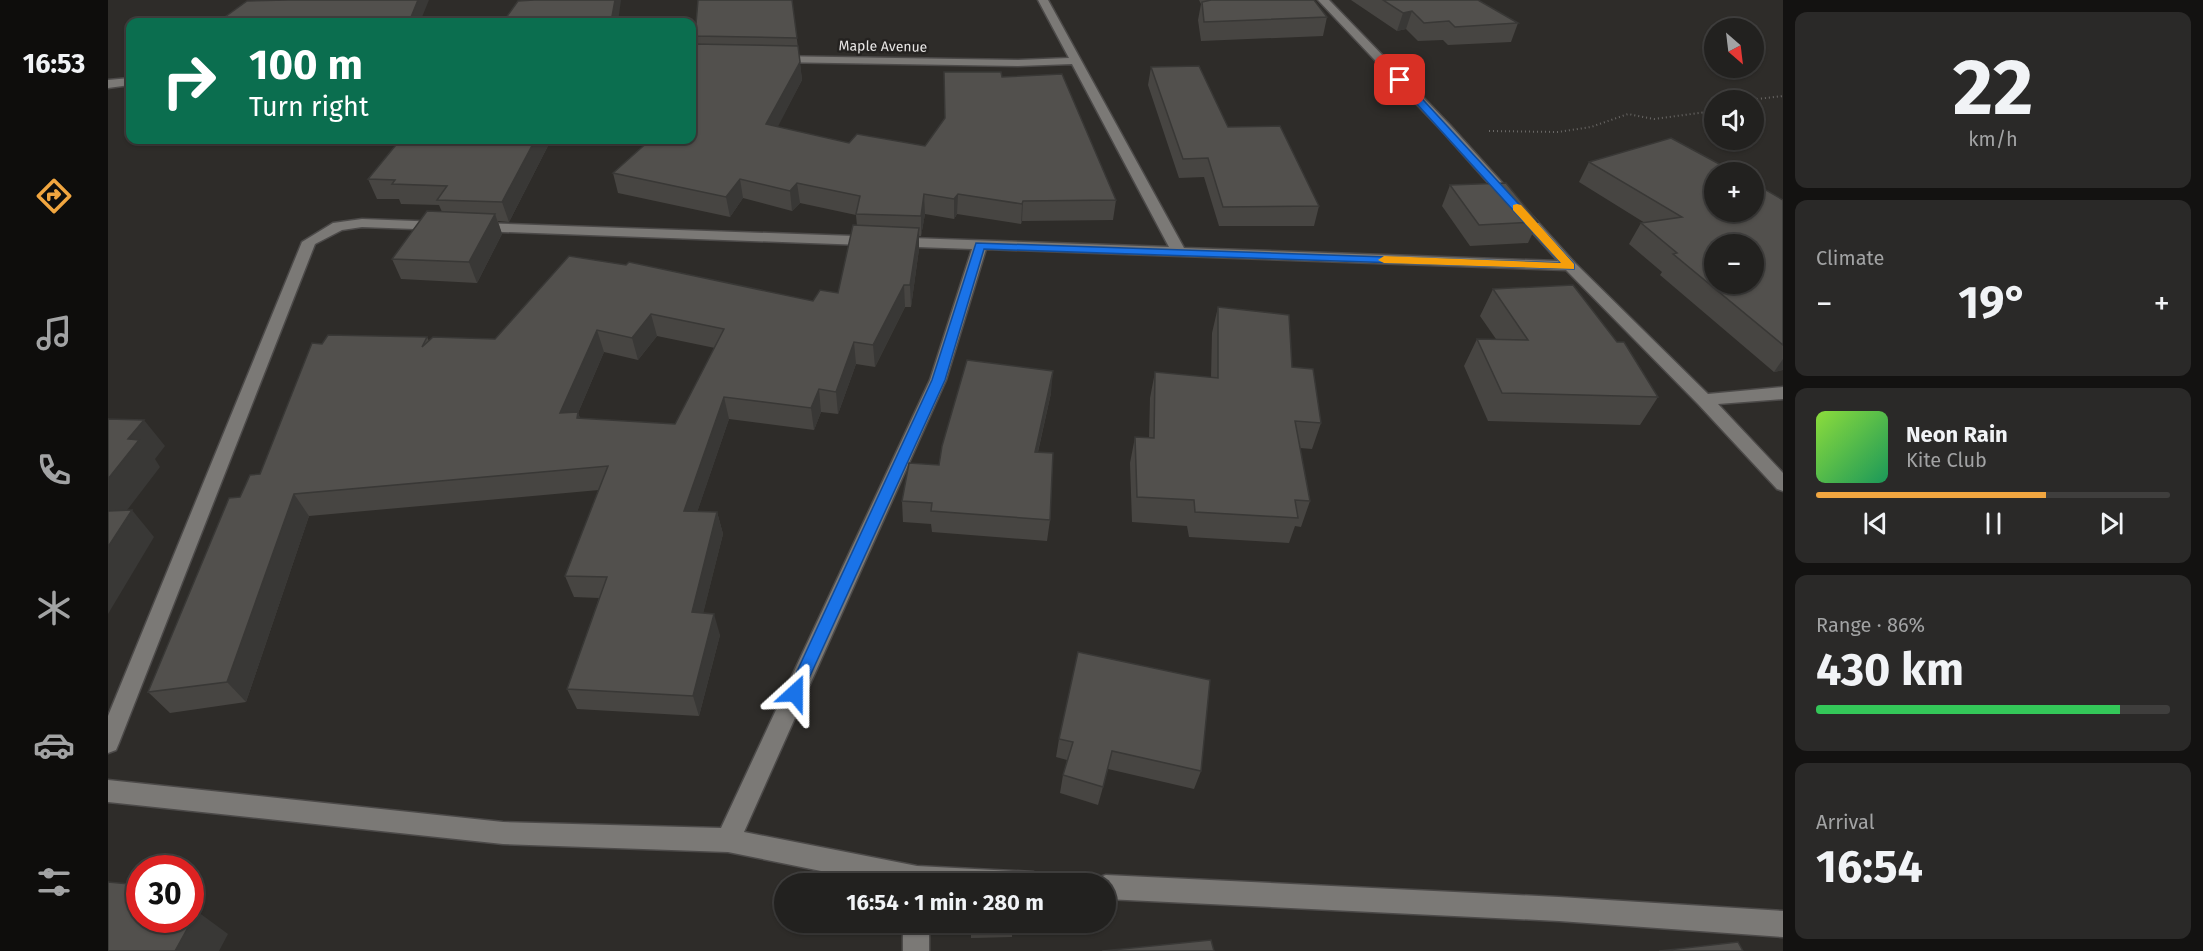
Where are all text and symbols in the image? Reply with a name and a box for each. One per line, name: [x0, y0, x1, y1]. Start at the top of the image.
north arrow: [1704, 18, 1764, 78]
map controls: [1704, 18, 1764, 294]
street label: Maple Avenue: [839, 37, 927, 56]
text: 100 m: [249, 40, 363, 90]
text: 22: [1953, 41, 2033, 135]
icon: right: [150, 42, 228, 120]
text: 16:53: [23, 48, 85, 80]
pin: [1374, 54, 1425, 105]
icon: arrive: [1383, 63, 1416, 96]
button: sound: [1704, 90, 1764, 150]
text: Turn right: [249, 91, 369, 123]
text: km/h: [1968, 127, 2018, 151]
button: +: [1704, 162, 1764, 222]
icon: directions: [33, 175, 75, 217]
button: −: [1704, 234, 1764, 294]
text: Climate: [1816, 246, 1884, 270]
text: 19°: [1958, 276, 2028, 330]
text: −: [1816, 284, 1833, 324]
text: +: [2154, 284, 2170, 324]
icon: music: [33, 312, 75, 354]
text: Neon Rain: [1906, 421, 2008, 448]
text: Kite Club: [1906, 448, 1987, 472]
icon: phone: [33, 449, 75, 491]
icon: previous: [1859, 507, 1892, 540]
icon: pause: [1977, 507, 2010, 540]
icon: next: [2095, 507, 2128, 540]
icon: climate: [33, 587, 75, 629]
text: Range · 86%: [1816, 613, 1925, 637]
text: 430 km: [1816, 643, 1964, 697]
position arrow: [763, 661, 827, 725]
icon: car: [33, 724, 75, 766]
text: Arrival: [1816, 810, 1875, 834]
text: 16:54: [1816, 840, 1923, 894]
speed limit sign: 30: [126, 855, 204, 933]
icon: filters: [33, 861, 75, 903]
text: 16:54 · 1 min · 280 m: [846, 889, 1044, 916]

